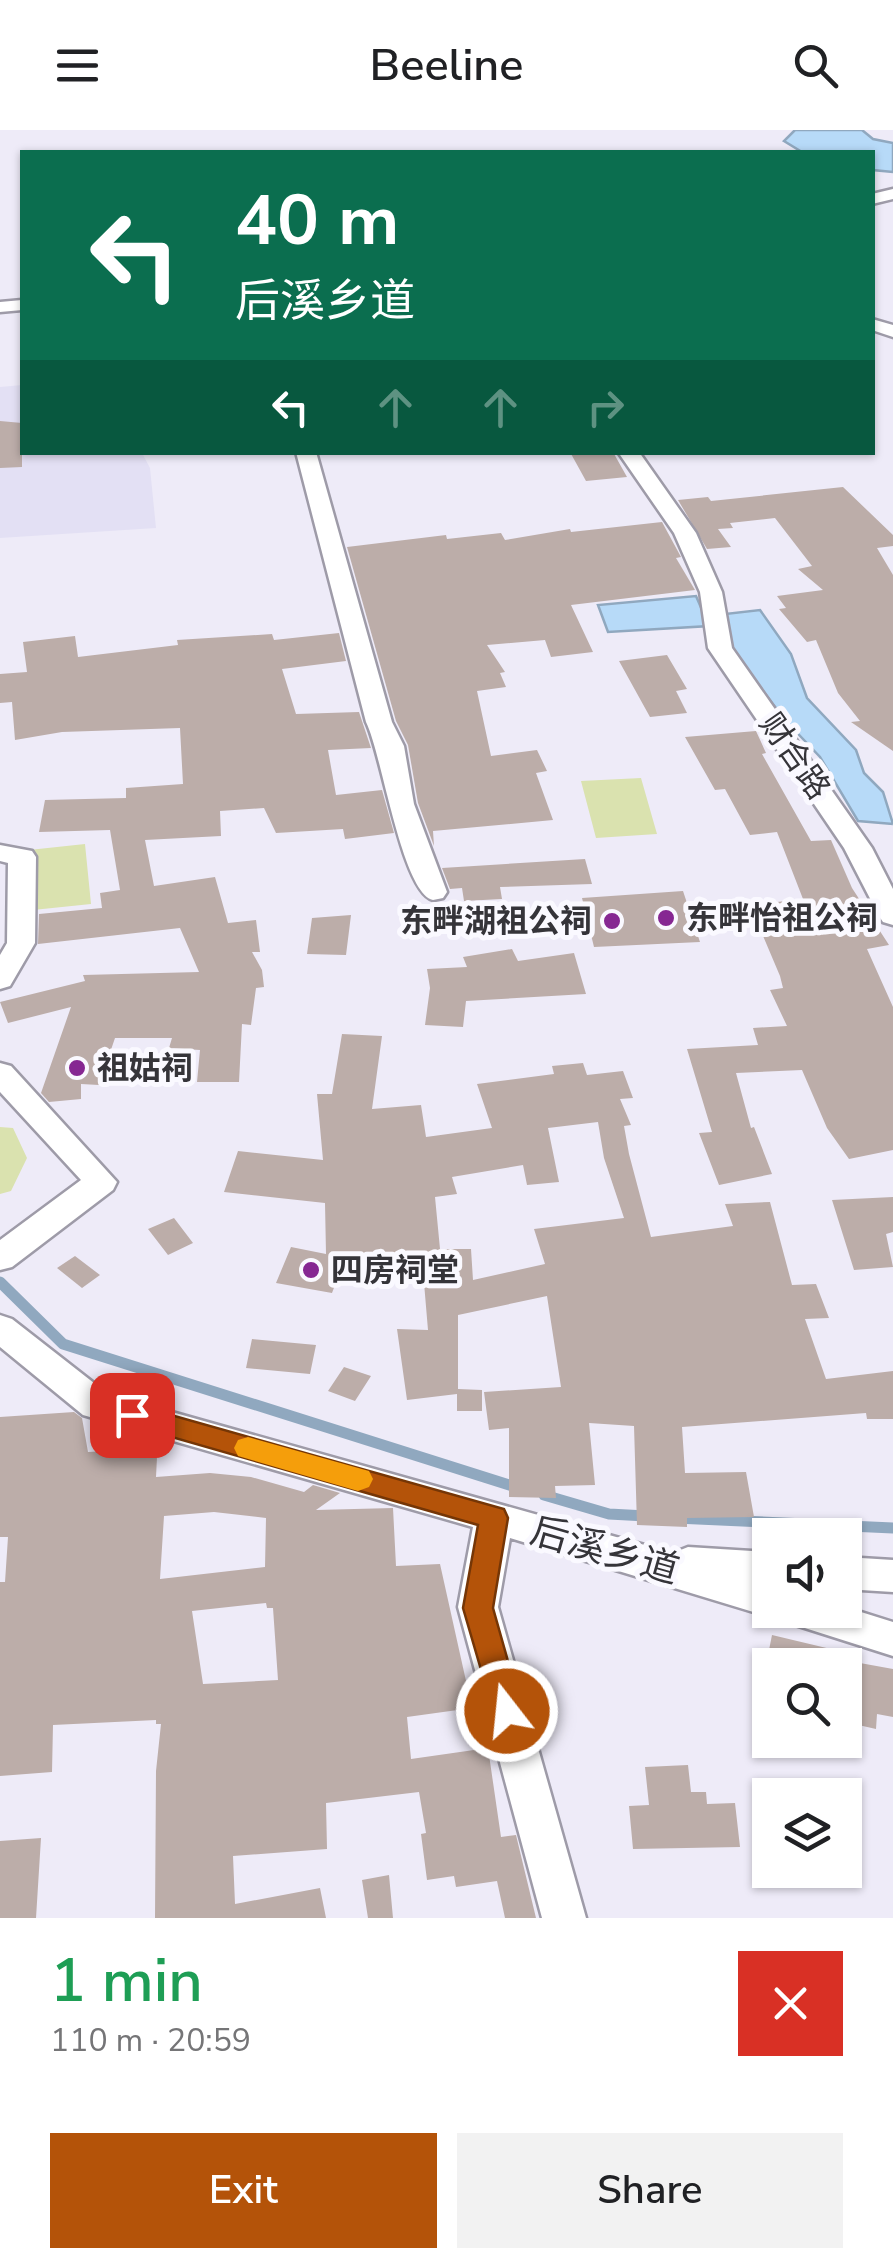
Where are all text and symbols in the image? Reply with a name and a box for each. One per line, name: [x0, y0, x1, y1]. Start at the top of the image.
text: Beeline: [370, 35, 523, 96]
icon: menu: [50, 38, 105, 93]
icon: search: [788, 38, 843, 93]
text: 40 m: [235, 173, 399, 269]
icon: left: [70, 190, 200, 320]
text: 后溪乡道: [235, 271, 415, 332]
icon: left: [263, 380, 318, 435]
icon: ahead: [368, 380, 423, 435]
icon: ahead: [473, 380, 528, 435]
icon: right: [578, 380, 633, 435]
street label: 财合路: [749, 705, 840, 808]
place label: 东畔怡祖公祠: [686, 897, 878, 940]
place label: 东畔湖祖公祠: [400, 900, 592, 943]
marker: 东畔怡祖公祠: [655, 907, 677, 929]
marker: 东畔湖祖公祠: [601, 910, 623, 932]
place label: 祖姑祠: [97, 1047, 193, 1090]
marker: 祖姑祠: [66, 1057, 88, 1079]
place label: 四房祠堂: [331, 1249, 459, 1292]
marker: 四房祠堂: [300, 1259, 322, 1281]
pin: [90, 1373, 175, 1458]
icon: arrive: [105, 1388, 160, 1443]
street label: 后溪乡道: [525, 1505, 685, 1596]
map controls: [752, 1518, 862, 1888]
button: sound: [752, 1518, 862, 1628]
button: search: [752, 1648, 862, 1758]
position arrow: [455, 1659, 559, 1763]
button: layers: [752, 1778, 862, 1888]
text: 1 min: [50, 1940, 203, 2022]
button: close: [738, 1951, 843, 2056]
text: 110 m · 20:59: [50, 2019, 251, 2062]
button: Exit: [50, 2133, 437, 2248]
button: Share: [457, 2133, 843, 2248]

